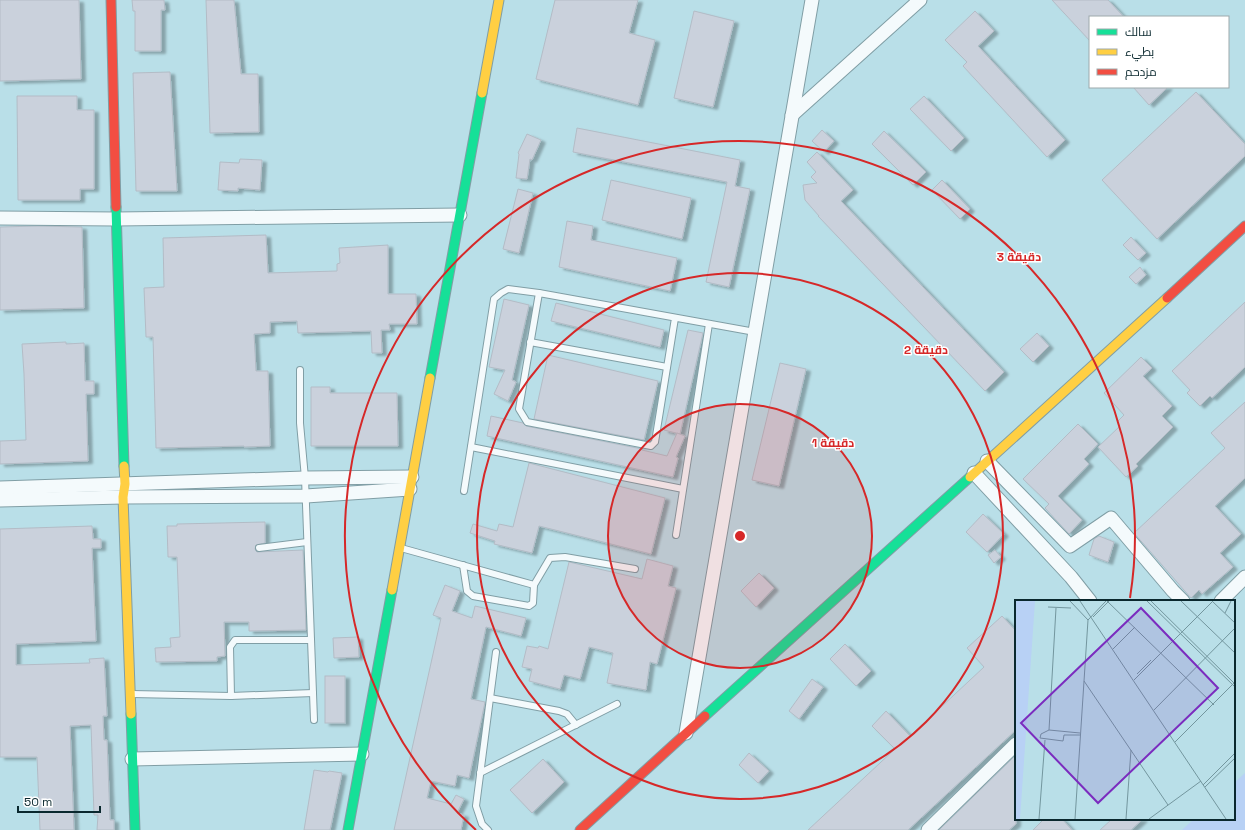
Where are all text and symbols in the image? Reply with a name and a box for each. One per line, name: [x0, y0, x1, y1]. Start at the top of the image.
legend: [1089, 16, 1229, 88]
text: سالك: [1125, 24, 1152, 40]
text: بطيء: [1125, 44, 1154, 62]
text: مزدحم: [1125, 64, 1157, 80]
text: 3 دقيقة: [997, 249, 1041, 265]
text: 2 دقيقة: [904, 342, 948, 358]
text: 1 دقيقة: [812, 435, 854, 451]
centre of rings: [733, 529, 747, 543]
inset map: [1015, 600, 1235, 820]
scale bar: [18, 788, 100, 814]
text: 50 m: [24, 794, 52, 810]

